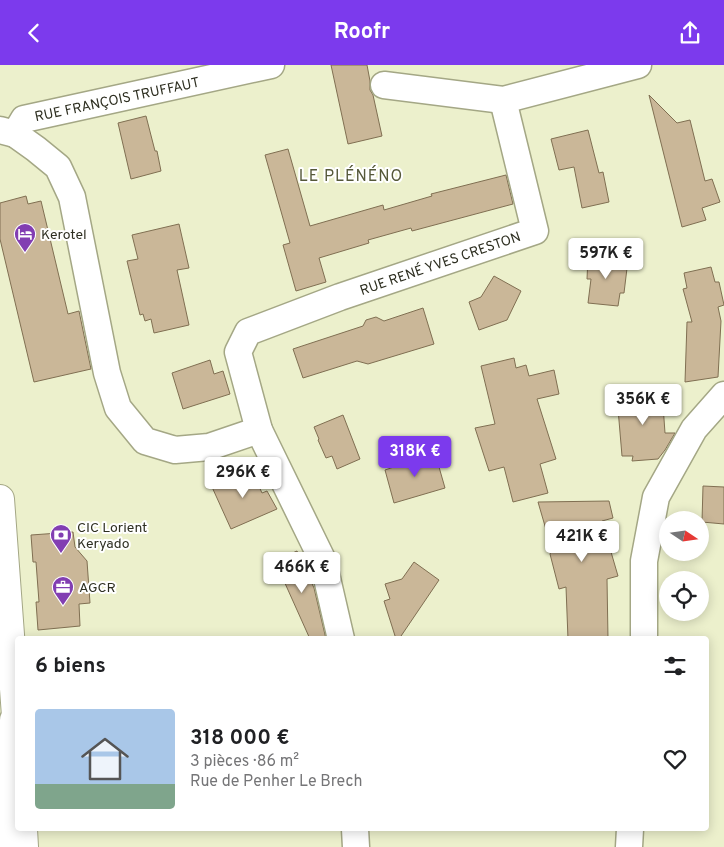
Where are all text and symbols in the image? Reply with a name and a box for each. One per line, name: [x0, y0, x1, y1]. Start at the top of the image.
icon: back: [20, 19, 48, 47]
text: Roofr: [334, 19, 390, 46]
icon: share: [676, 19, 704, 47]
street label: RUE FRANÇOIS TRUFFAUT: [33, 75, 201, 126]
district label: LE PLÉNÉNO: [299, 165, 403, 187]
hotel icon: Kerotel: [13, 222, 37, 253]
place label: Kerotel: [41, 227, 87, 244]
street label: RUE RENÉ YVES CRESTON: [357, 228, 523, 300]
pin: 597K €: [565, 237, 647, 280]
text: 597K €: [579, 244, 633, 264]
pin: 356K €: [602, 383, 684, 426]
text: 356K €: [616, 390, 670, 410]
pin: 318K €: [374, 435, 456, 478]
text: 318K €: [389, 442, 441, 462]
pin: 296K €: [202, 457, 284, 499]
text: 296K €: [216, 463, 270, 483]
north arrow: [659, 511, 709, 561]
map controls: [659, 511, 709, 621]
place label: CIC Lorient Keryado: [77, 520, 147, 553]
pin: 421K €: [541, 521, 623, 563]
bank icon: CIC Lorient Keryado: [49, 523, 73, 554]
text: 421K €: [556, 527, 608, 547]
pin: 466K €: [261, 551, 343, 594]
text: 466K €: [274, 558, 330, 578]
button: locate: [659, 571, 709, 621]
office icon: AGCR: [51, 575, 75, 606]
place label: AGCR: [79, 580, 116, 597]
icon: filters: [661, 652, 689, 680]
text: 6 biens: [35, 653, 106, 680]
text: 318 000 €: [190, 725, 290, 752]
icon: home: [75, 729, 135, 789]
icon: heart: [661, 745, 689, 773]
text: 3 pièces · 86 m²: [190, 752, 299, 772]
text: Rue de Penher Le Brech: [190, 772, 363, 792]

